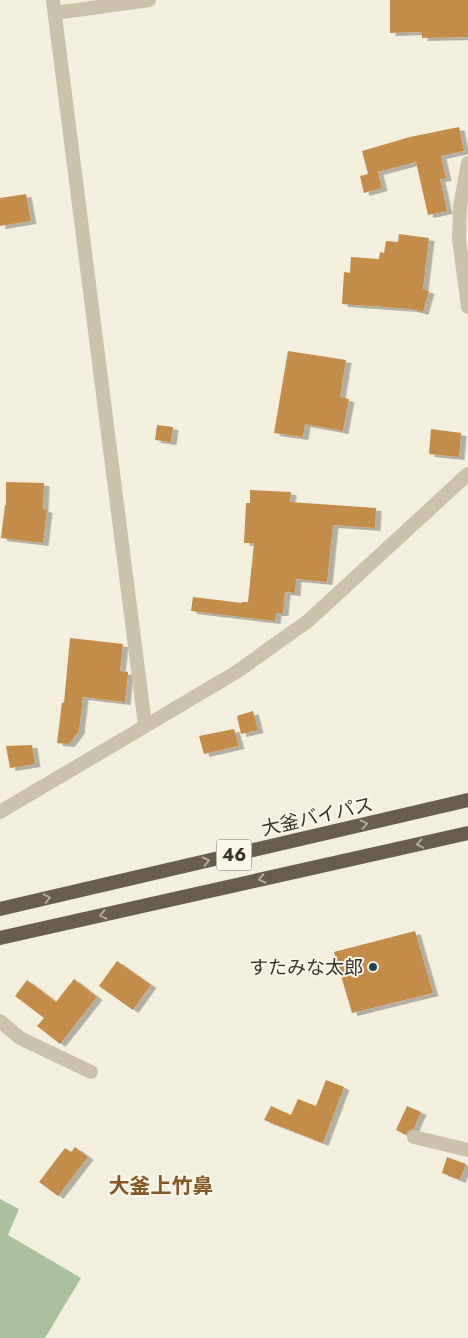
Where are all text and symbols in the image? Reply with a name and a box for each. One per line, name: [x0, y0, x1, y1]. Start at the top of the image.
street label: 大釜バイパス: [259, 791, 376, 842]
one-way arrow: [359, 819, 368, 830]
one-way arrow: [416, 838, 425, 849]
road number: 46: [216, 840, 252, 870]
one-way arrow: [201, 856, 210, 867]
one-way arrow: [257, 874, 266, 884]
one-way arrow: [43, 893, 52, 904]
one-way arrow: [99, 909, 108, 920]
place label: すたみな太郎: [249, 954, 363, 981]
marker: すたみな太郎: [367, 961, 379, 973]
district label: 大釜上竹鼻: [109, 1171, 214, 1201]

